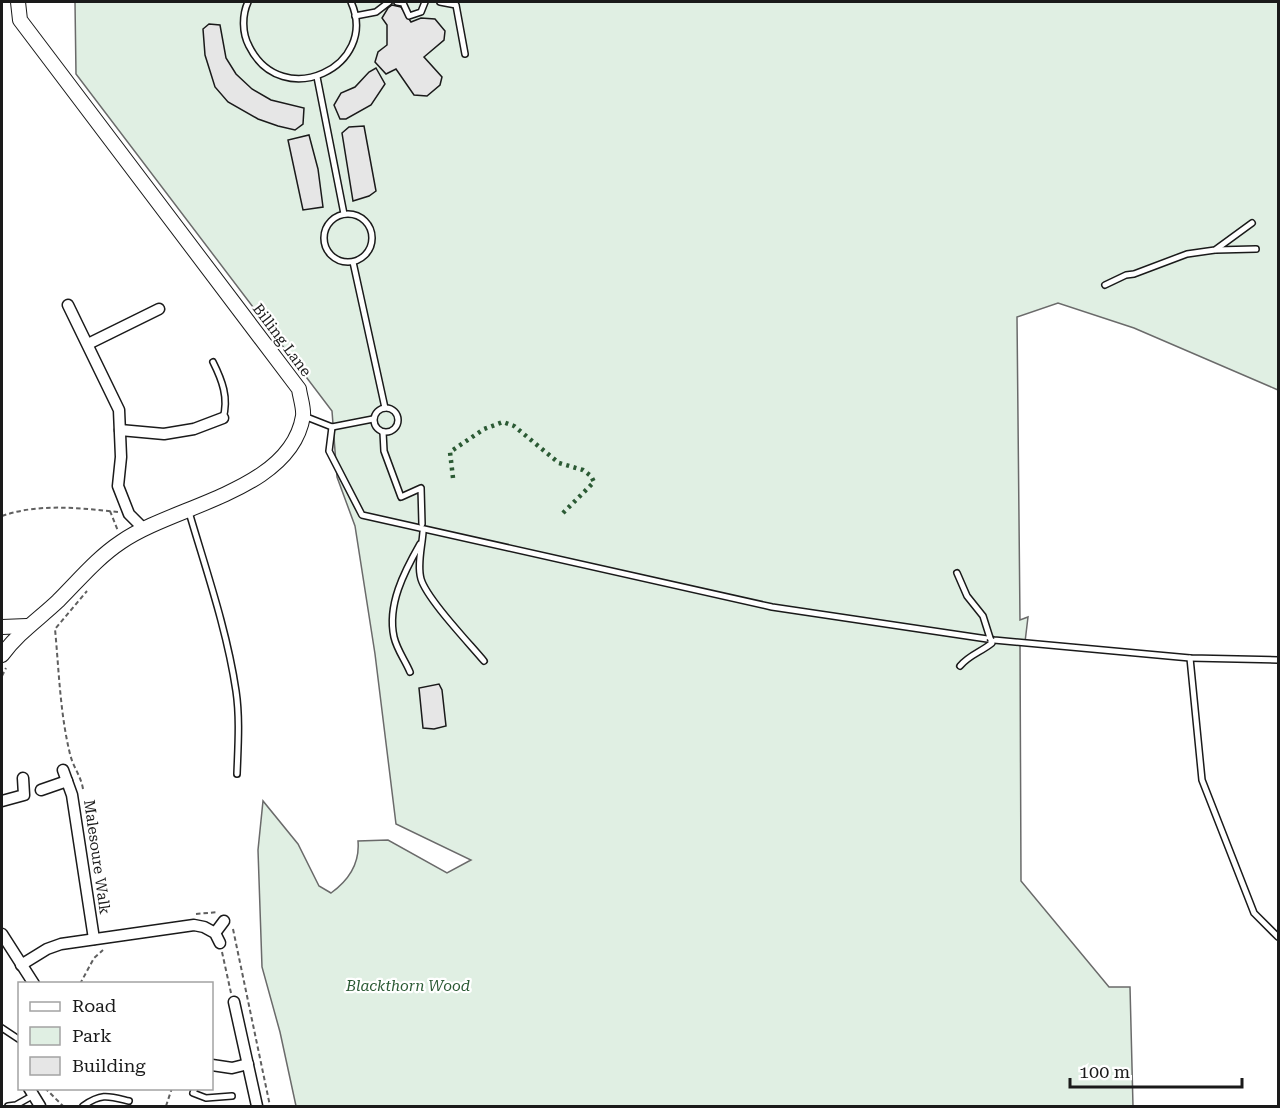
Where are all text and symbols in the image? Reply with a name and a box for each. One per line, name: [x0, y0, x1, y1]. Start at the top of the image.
street label: Billing Lane: [249, 300, 315, 380]
street label: Malesoure Walk: [80, 798, 114, 916]
park label: Blackthorn Wood: [345, 977, 470, 995]
legend: [18, 982, 213, 1090]
text: Road: [72, 995, 117, 1016]
text: Park: [72, 1025, 112, 1046]
scale bar: [1070, 1051, 1242, 1089]
text: Building: [72, 1055, 146, 1076]
text: 100 m: [1079, 1061, 1130, 1082]

